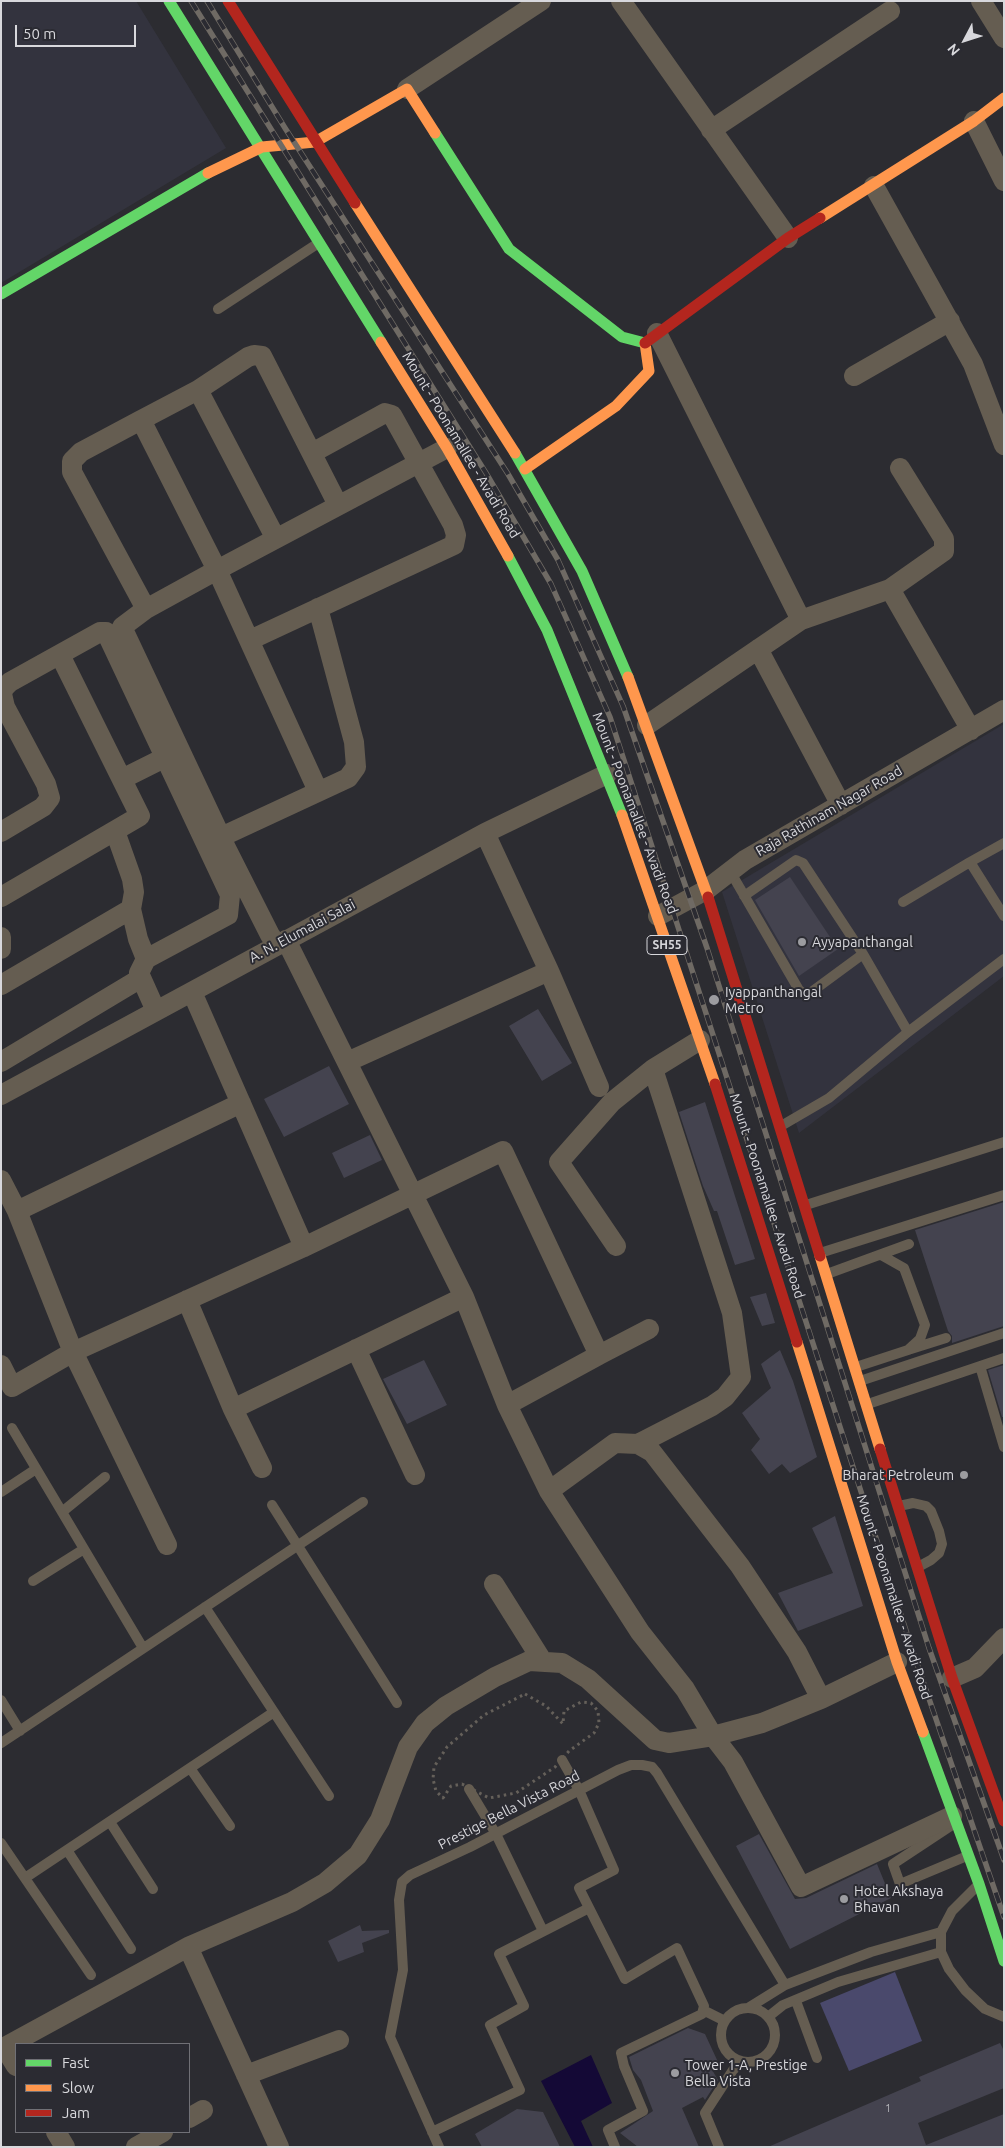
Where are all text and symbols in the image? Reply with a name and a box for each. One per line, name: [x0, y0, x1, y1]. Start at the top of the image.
scale bar: [18, 15, 139, 47]
north arrow: [940, 15, 990, 65]
text: 50 m: [23, 25, 56, 42]
text: N: [944, 41, 963, 59]
street label: Mount - Poonamallee - Avadi Road: [399, 349, 523, 541]
street label: Mount - Poonamallee - Avadi Road: [589, 710, 681, 916]
street label: Raja Rathinam Nagar Road: [753, 762, 905, 860]
street label: A. N. Elumalai Salai: [246, 896, 358, 966]
place label: Ayyapanthangal: [812, 934, 913, 950]
road number: SH55: [647, 936, 687, 954]
marker: Ayyapanthangal: [796, 936, 808, 948]
place label: Iyappanthangal Metro: [725, 984, 822, 1016]
marker: Iyappanthangal Metro: [707, 993, 721, 1007]
street label: Mount - Poonamallee - Avadi Road: [726, 1091, 808, 1301]
place label: Bharat Petroleum: [842, 1467, 954, 1483]
marker: Bharat Petroleum: [958, 1469, 970, 1481]
street label: Mount - Poonamallee - Avadi Road: [853, 1492, 935, 1702]
street label: Prestige Bella Vista Road: [435, 1767, 583, 1853]
place label: Hotel Akshaya Bhavan: [854, 1883, 943, 1915]
marker: Hotel Akshaya Bhavan: [838, 1893, 850, 1905]
legend: [15, 2043, 190, 2133]
text: Fast: [62, 2054, 89, 2071]
place label: Tower 1-A, Prestige Bella Vista: [685, 2057, 808, 2090]
marker: Tower 1-A, Prestige Bella Vista: [669, 2067, 681, 2079]
text: Slow: [62, 2079, 94, 2096]
house number: 1: [885, 2101, 891, 2115]
text: Jam: [62, 2104, 90, 2121]

